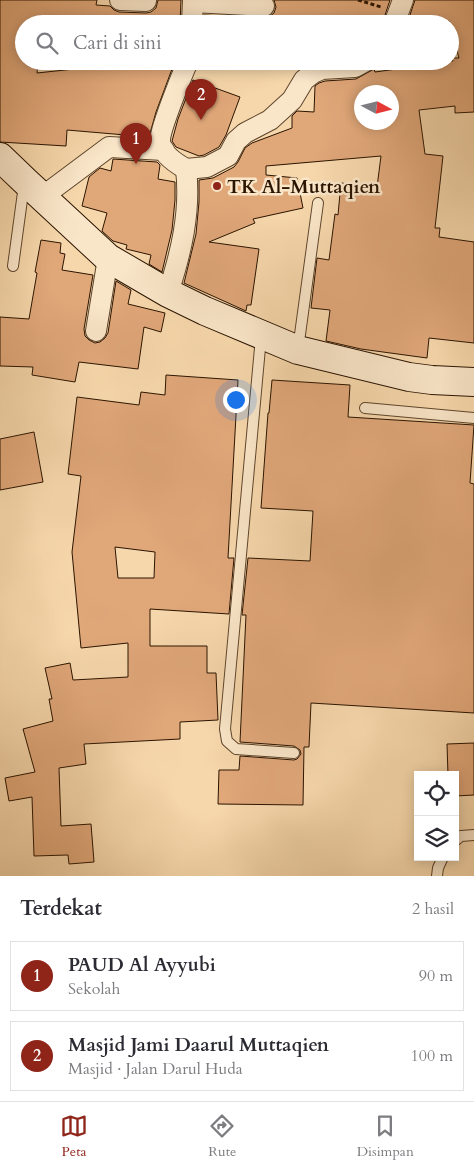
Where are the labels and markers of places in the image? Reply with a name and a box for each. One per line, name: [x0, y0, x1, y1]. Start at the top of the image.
pin: 2: [185, 79, 217, 120]
pin: 1: [120, 123, 152, 164]
place label: TK Al-Muttaqien: [227, 174, 381, 200]
marker: TK Al-Muttaqien: [211, 180, 223, 192]

